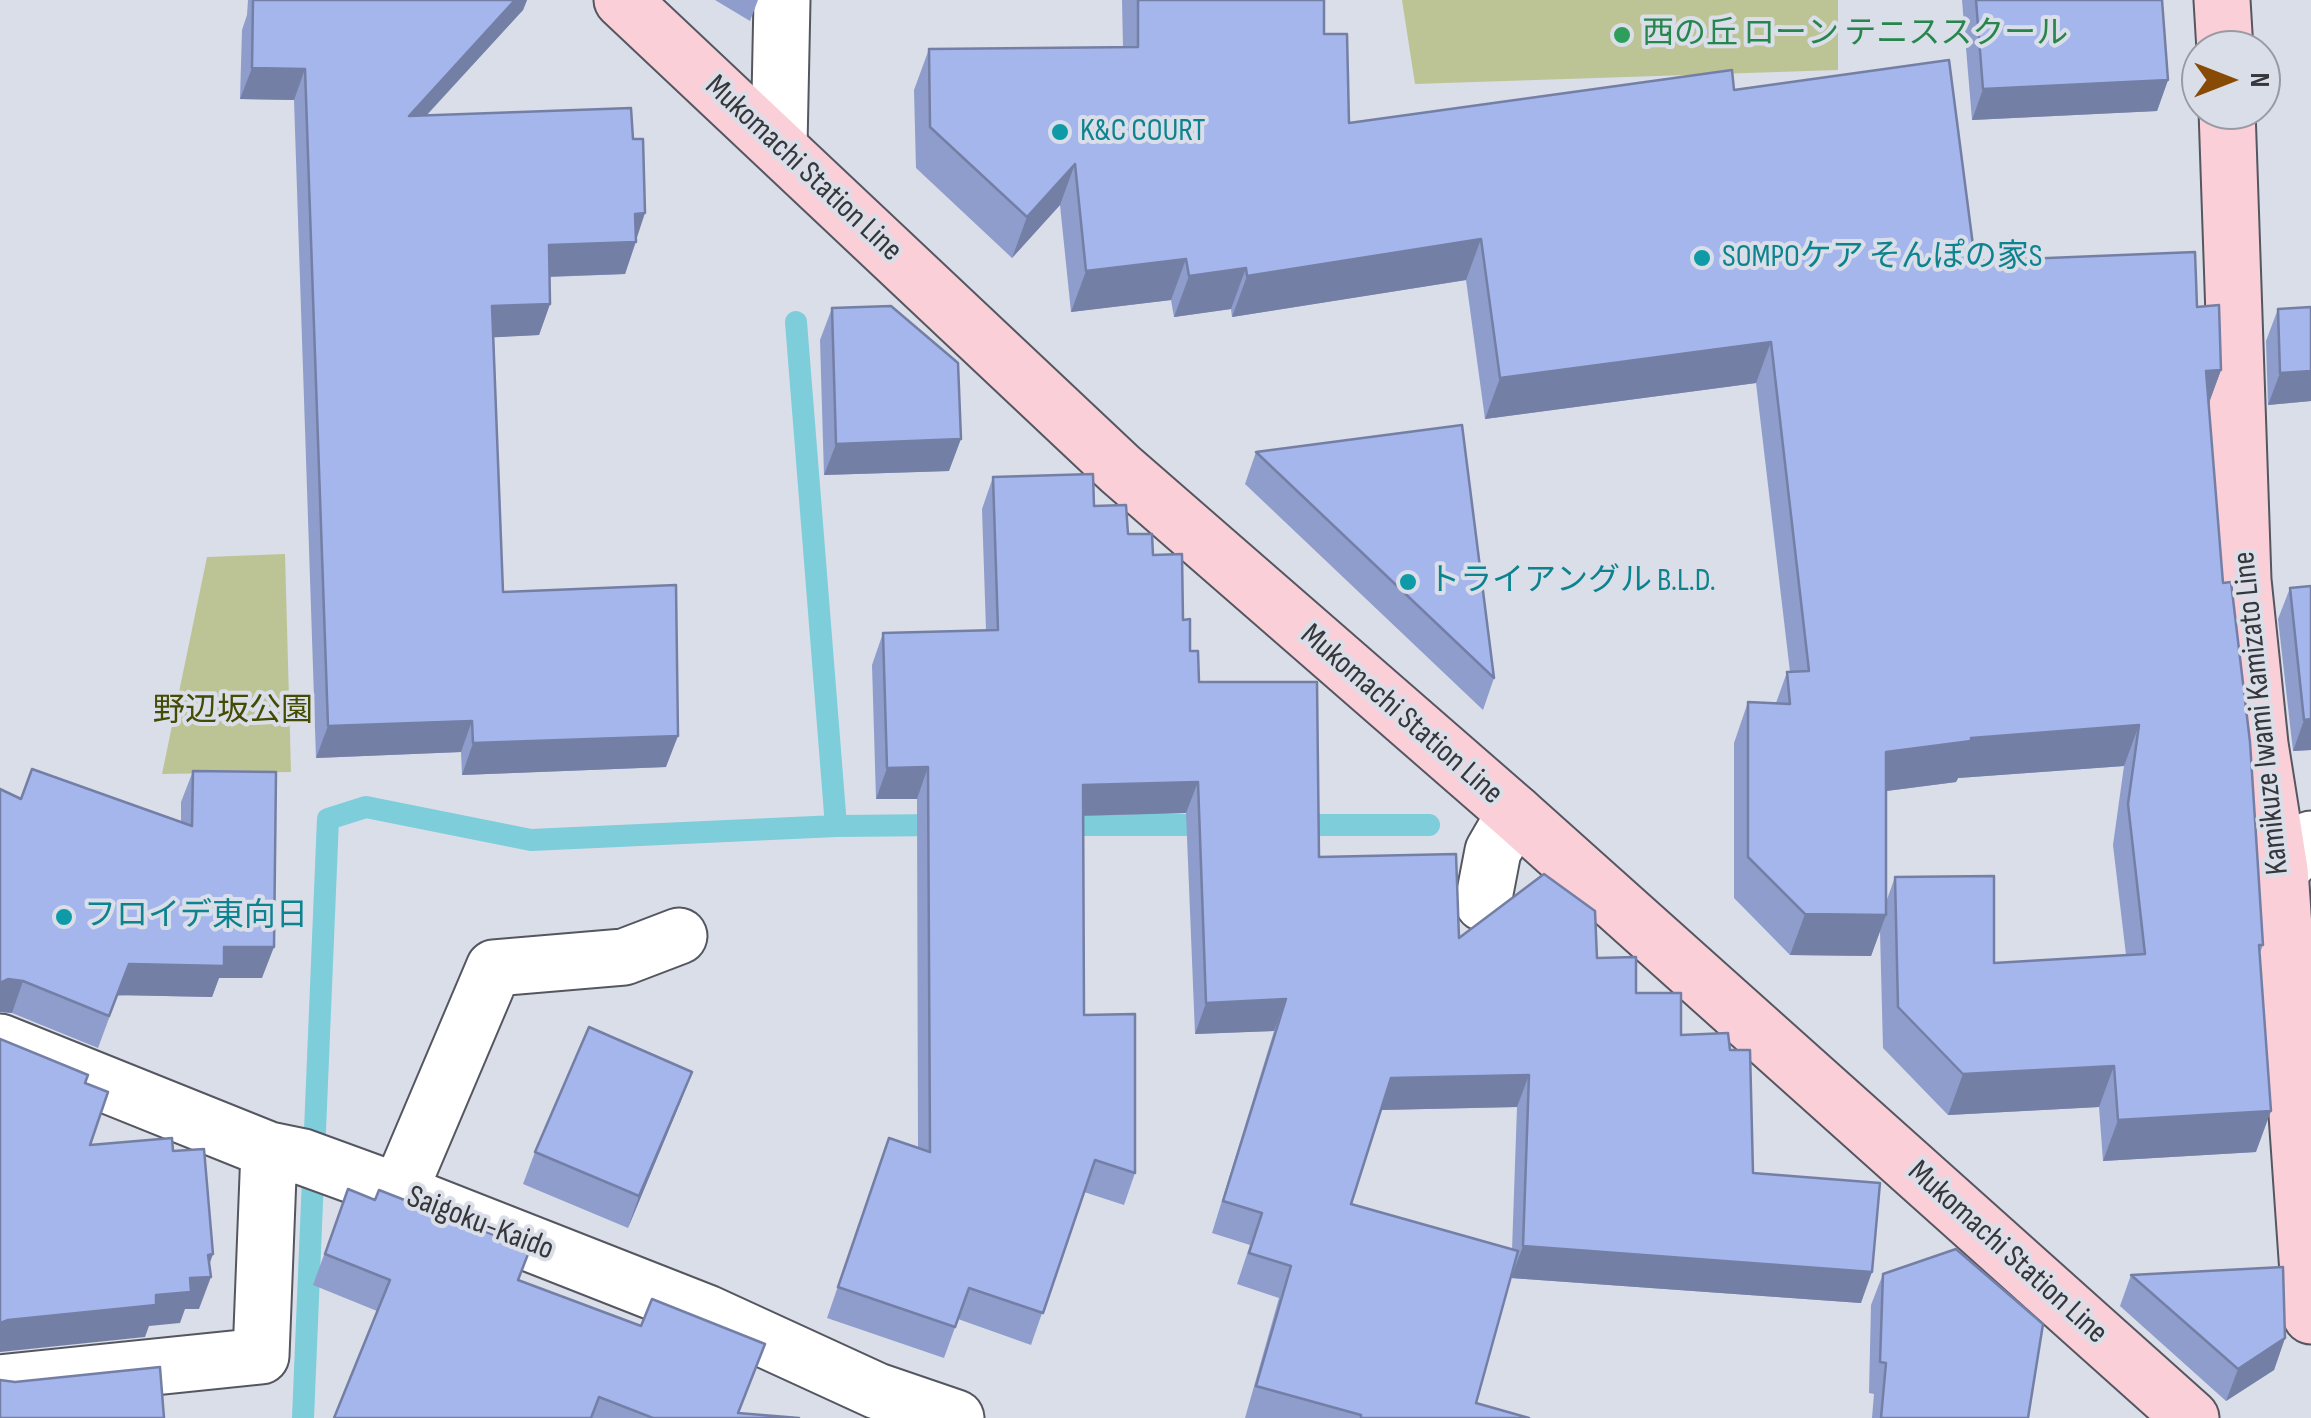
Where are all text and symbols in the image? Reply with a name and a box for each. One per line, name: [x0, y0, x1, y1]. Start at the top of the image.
place label: 西の丘 ローン テニススクール: [1642, 16, 2068, 54]
marker: 西の丘 ローン テニススクール: [1611, 24, 1633, 46]
north arrow: [2181, 30, 2281, 130]
street label: Mukomachi Station Line: [696, 68, 910, 270]
text: N: [2243, 73, 2276, 87]
place label: K&C COURT: [1080, 113, 1206, 151]
marker: K&C COURT: [1049, 121, 1071, 143]
place label: SOMPOケア そんぽの家S: [1722, 239, 2042, 277]
marker: SOMPOケア そんぽの家S: [1691, 247, 1713, 269]
street label: Kamikuze Iwami Kamizato Line: [2226, 549, 2298, 877]
place label: トライアングル B.L.D.: [1428, 563, 1716, 601]
marker: トライアングル B.L.D.: [1397, 571, 1419, 593]
street label: Mukomachi Station Line: [1292, 617, 1510, 813]
park label: 野辺坂公園: [153, 693, 313, 731]
place label: フロイデ東向日: [84, 898, 308, 936]
marker: フロイデ東向日: [53, 906, 75, 928]
street label: Mukomachi Station Line: [1899, 1153, 2115, 1353]
street label: Saigoku-Kaido: [401, 1178, 559, 1270]

